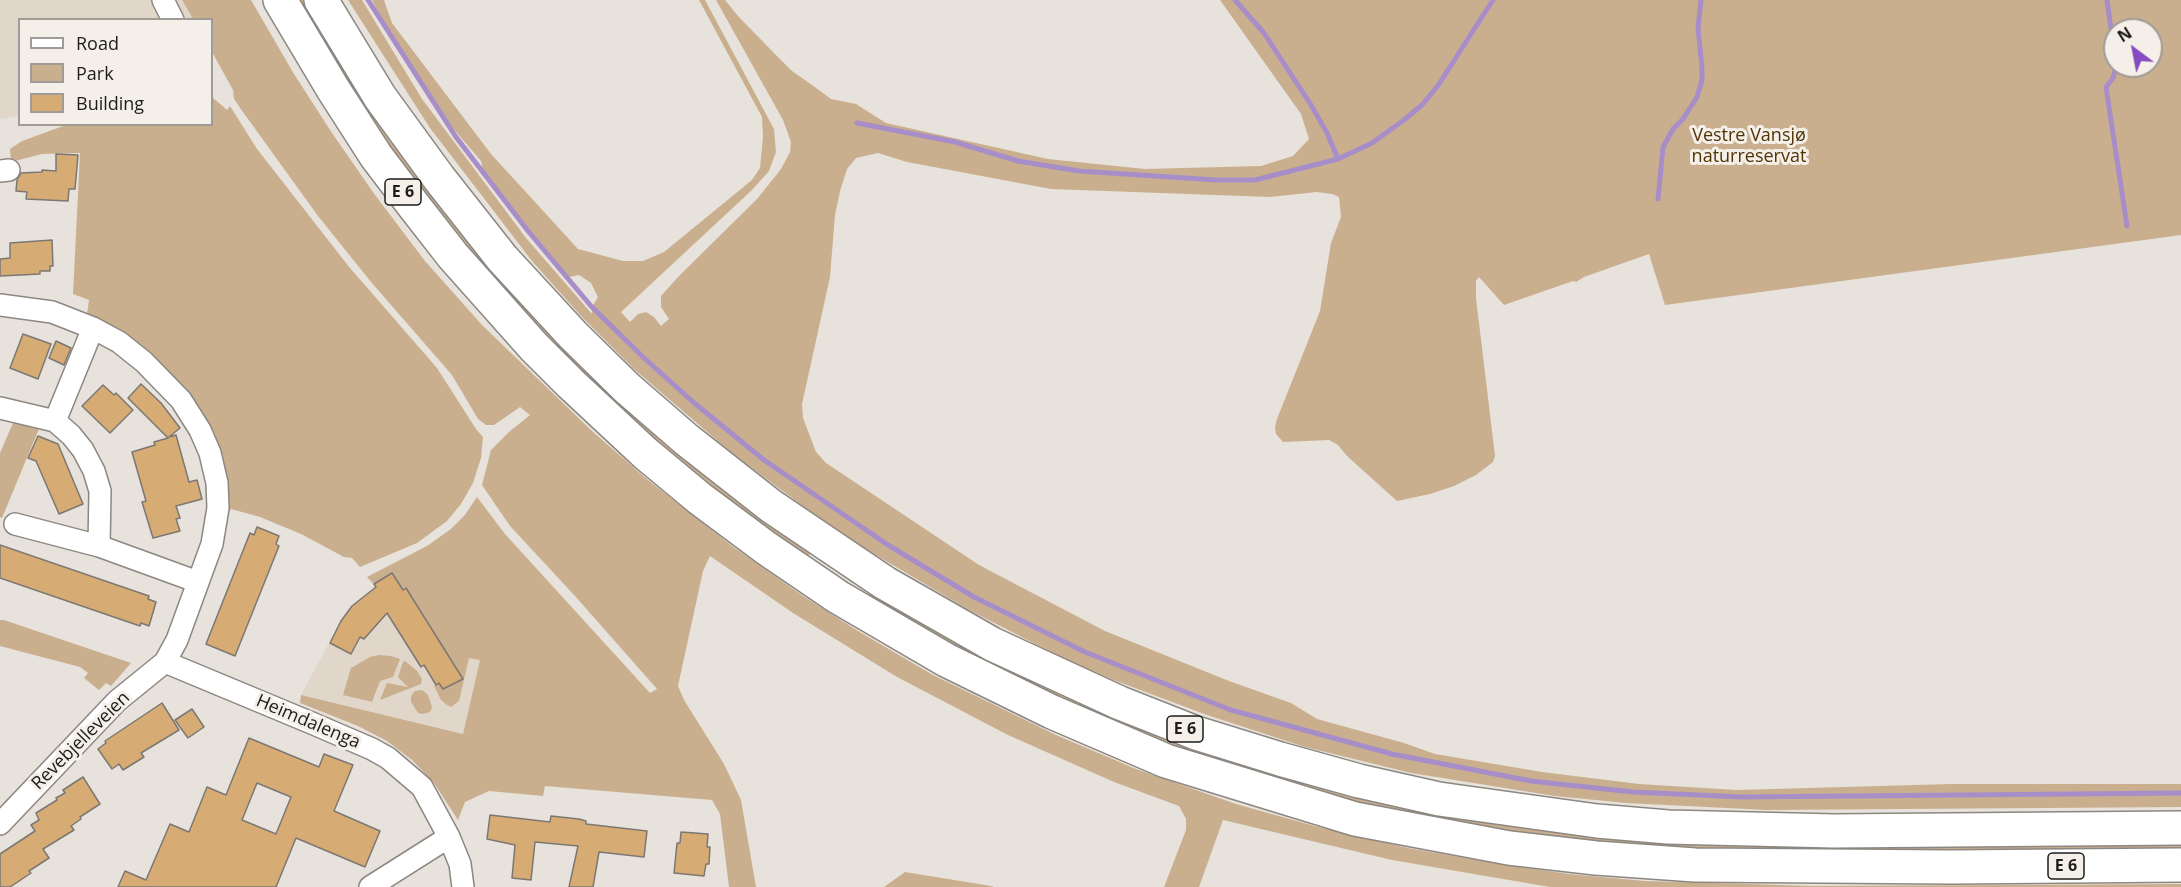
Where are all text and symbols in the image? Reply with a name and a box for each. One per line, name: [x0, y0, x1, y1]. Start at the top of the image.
legend: [18, 18, 213, 126]
north arrow: [2103, 18, 2163, 78]
text: N: [2113, 22, 2136, 47]
text: Road: [76, 31, 119, 55]
text: Park: [76, 61, 114, 85]
text: Building: [76, 91, 144, 115]
park label: Vestre Vansjø naturreservat: [1692, 125, 1806, 168]
road number: E 6: [385, 179, 421, 205]
street label: Revebjelleveien: [27, 687, 135, 795]
street label: Heimdalenga: [253, 690, 363, 754]
road number: E 6: [1167, 716, 1203, 742]
road number: E 6: [2048, 853, 2084, 879]

